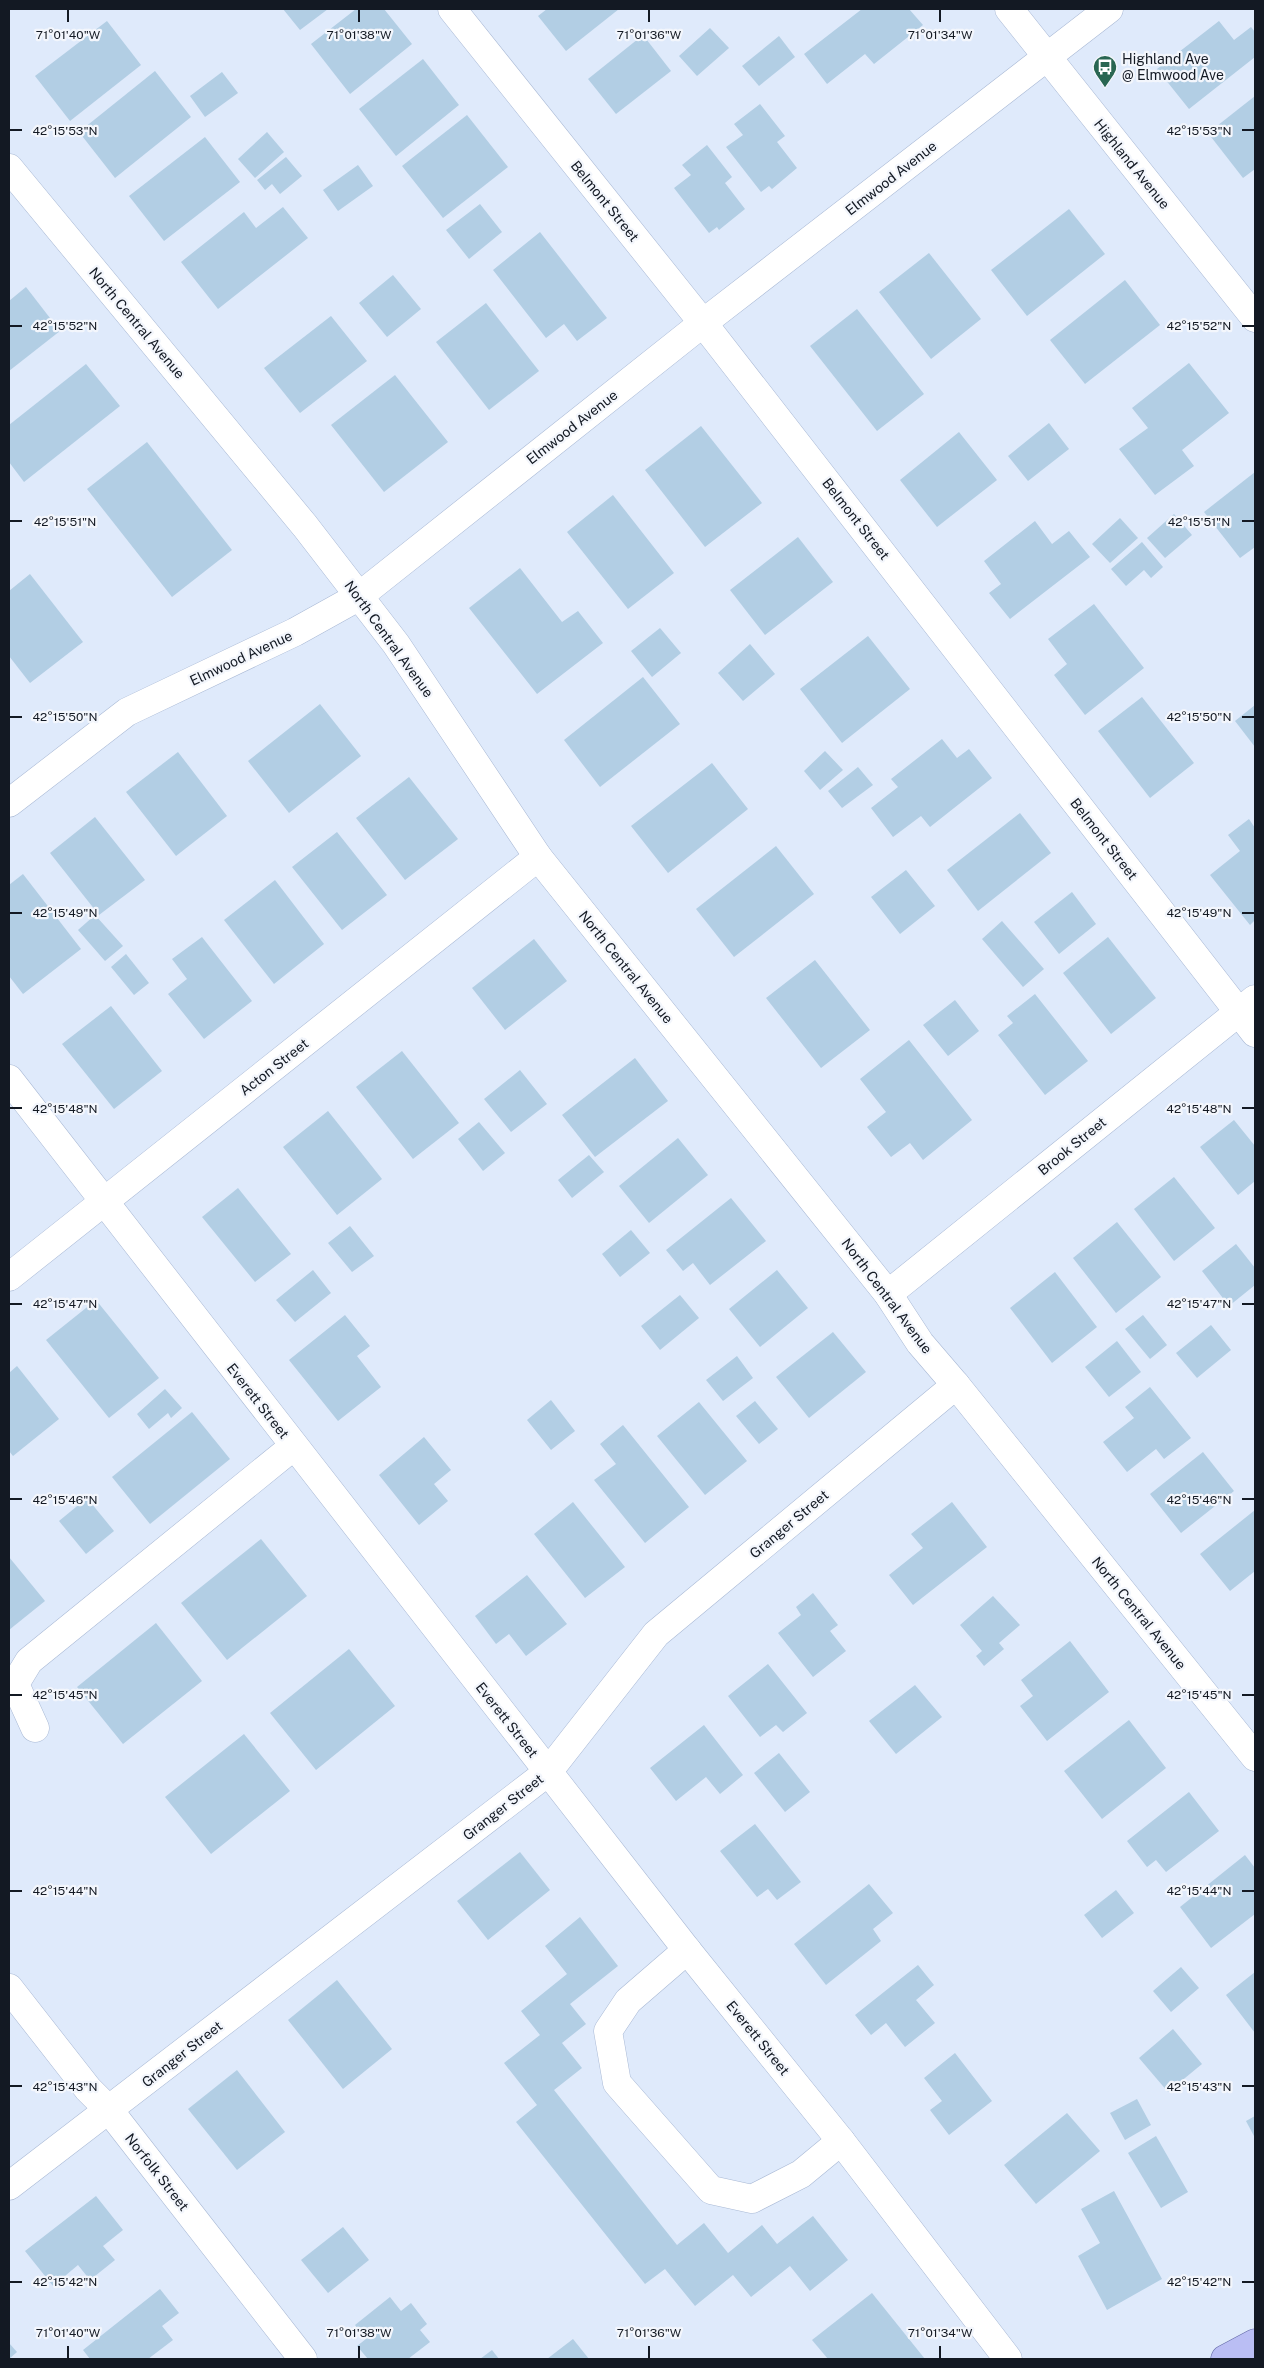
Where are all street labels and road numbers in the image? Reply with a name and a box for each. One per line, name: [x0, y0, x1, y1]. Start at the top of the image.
street label: Highland Avenue: [1091, 116, 1173, 212]
street label: Elmwood Avenue: [842, 137, 940, 218]
street label: Belmont Street: [568, 157, 642, 245]
street label: North Central Avenue: [86, 264, 188, 382]
street label: Elmwood Avenue: [523, 386, 621, 467]
street label: Belmont Street: [819, 475, 893, 563]
street label: North Central Avenue: [341, 578, 437, 700]
street label: Elmwood Avenue: [187, 627, 295, 689]
street label: Belmont Street: [1067, 795, 1141, 883]
street label: North Central Avenue: [576, 908, 676, 1026]
street label: Acton Street: [237, 1035, 311, 1099]
street label: Brook Street: [1035, 1114, 1109, 1178]
street label: North Central Avenue: [838, 1235, 936, 1357]
street label: Everett Street: [224, 1360, 292, 1442]
street label: Granger Street: [747, 1487, 831, 1561]
street label: North Central Avenue: [1089, 1554, 1189, 1672]
street label: Everett Street: [473, 1679, 541, 1761]
street label: Granger Street: [460, 1771, 546, 1843]
street label: Everett Street: [723, 1998, 793, 2078]
street label: Granger Street: [139, 2018, 225, 2090]
street label: Norfolk Street: [122, 2130, 192, 2214]

